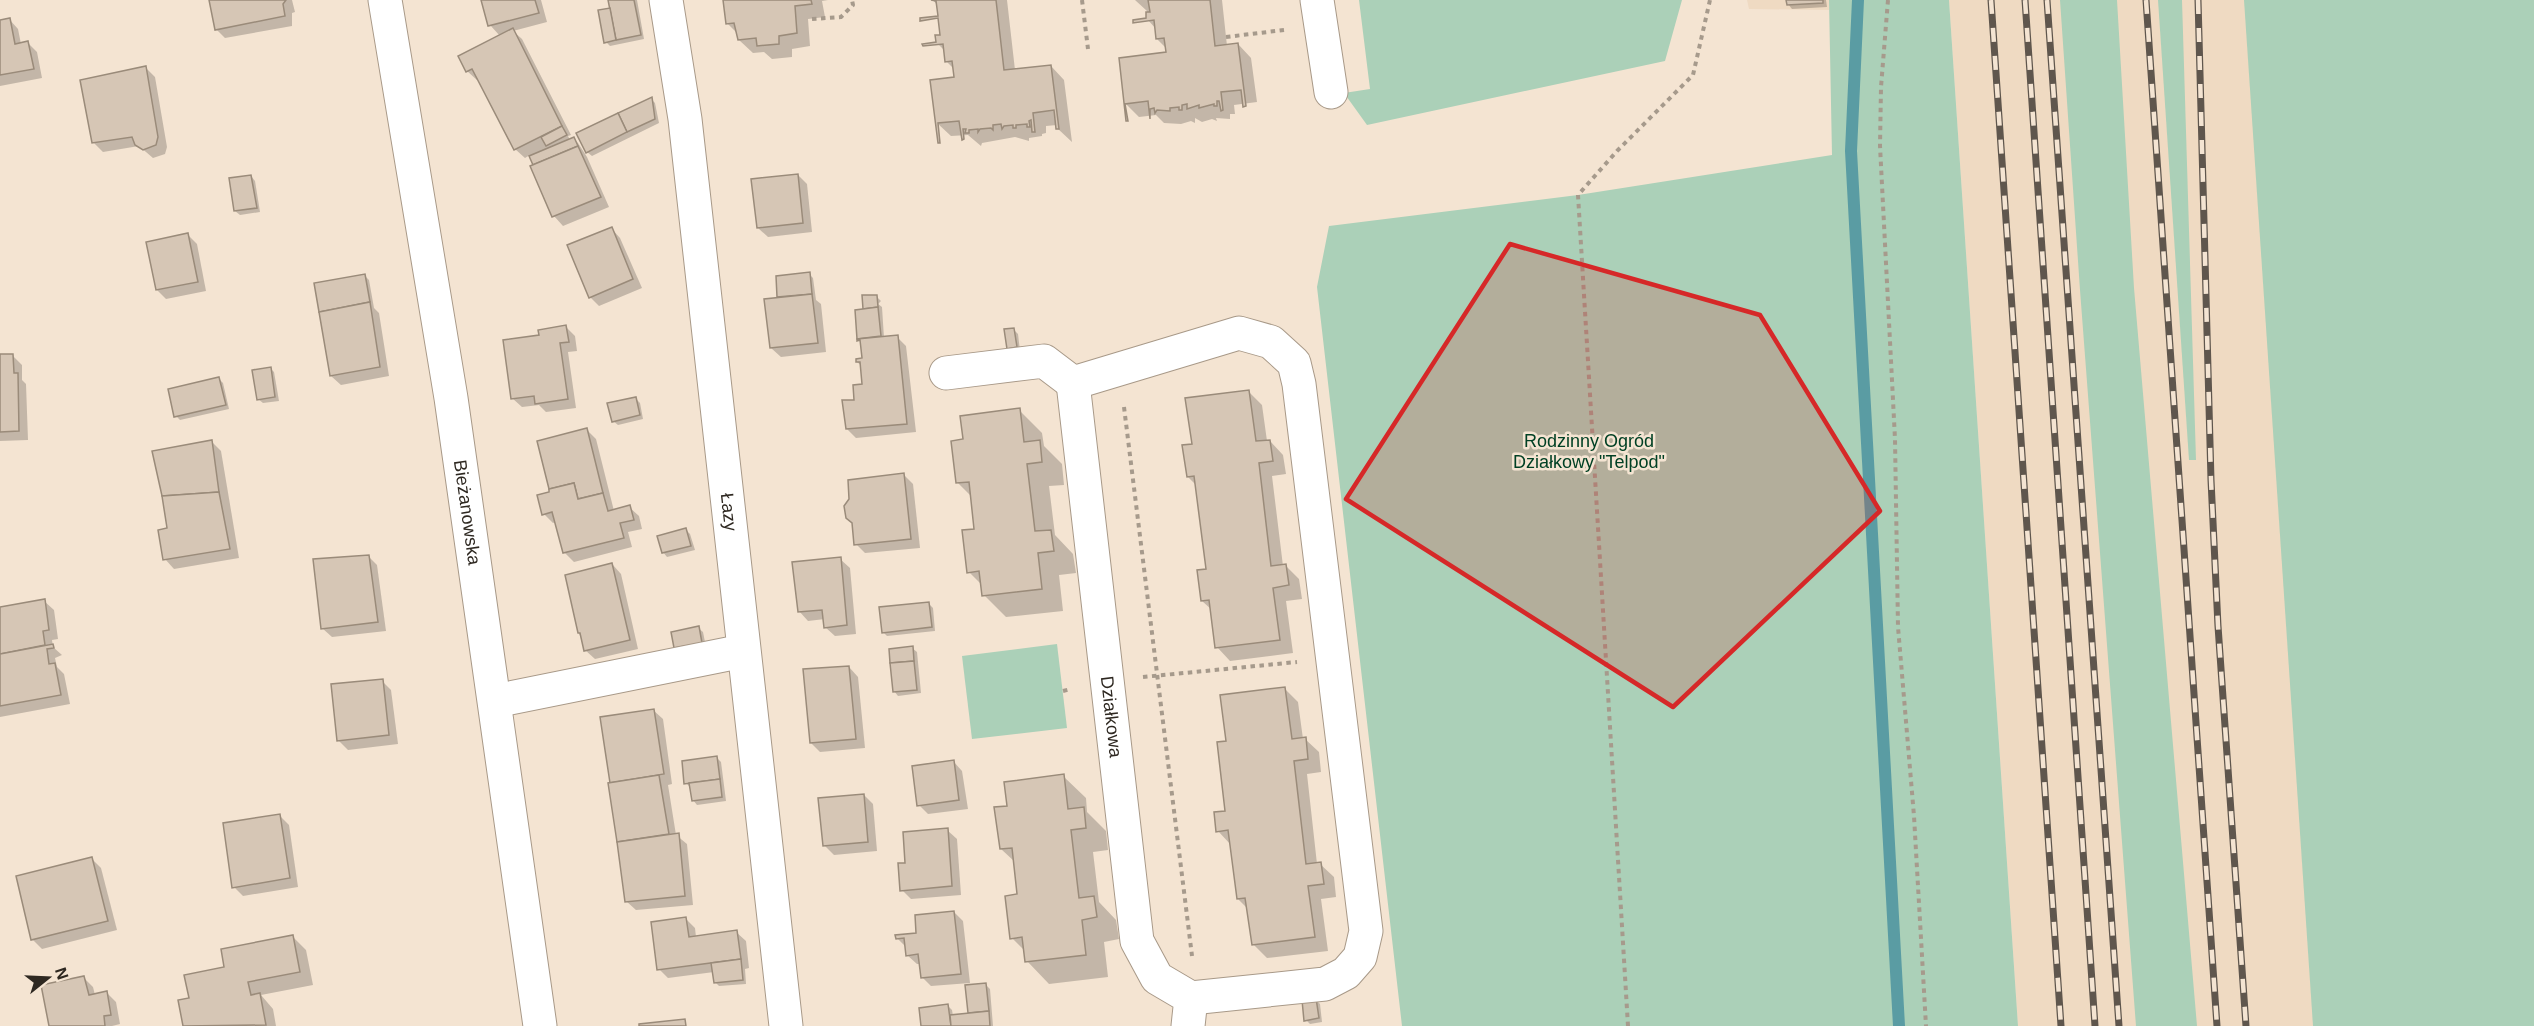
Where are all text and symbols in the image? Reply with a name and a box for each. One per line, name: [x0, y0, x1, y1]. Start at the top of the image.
park label: Rodzinny Ogród Działkowy "Telpod": [1513, 431, 1665, 472]
street label: Bieżanowska: [450, 458, 485, 567]
street label: Łazy: [717, 492, 741, 532]
street label: Działkowa: [1097, 675, 1126, 760]
north arrow: [18, 948, 78, 1008]
text: N: [52, 965, 72, 982]

